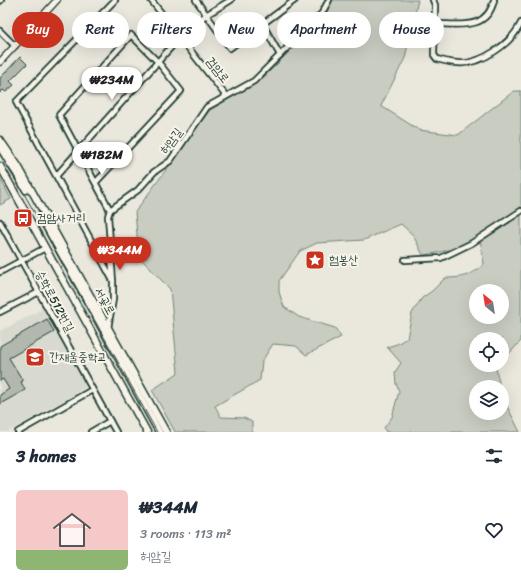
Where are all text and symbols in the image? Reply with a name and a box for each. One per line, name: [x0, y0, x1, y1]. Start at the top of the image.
chip: Buy: [12, 12, 64, 48]
chip: Rent: [72, 12, 129, 48]
chip: Filters: [137, 12, 206, 48]
chip: New: [214, 12, 269, 48]
chip: Apartment: [277, 12, 371, 48]
chip: House: [379, 12, 444, 48]
street label: 검암로: [200, 52, 236, 88]
pin: ₩234M: [84, 67, 140, 101]
text: ₩234M: [90, 68, 134, 91]
street label: 허암길: [154, 123, 189, 159]
pin: ₩182M: [74, 142, 130, 176]
text: ₩182M: [81, 143, 123, 166]
bus stop icon: 검암사거리: [12, 207, 34, 229]
place label: 검암사거리: [37, 207, 85, 229]
pin: ₩344M: [92, 237, 148, 271]
text: ₩344M: [98, 238, 142, 261]
place icon: 험봉산: [304, 249, 326, 271]
place label: 험봉산: [329, 249, 358, 271]
street label: 승학로512번길: [29, 266, 81, 336]
street label: 서곶로: [88, 283, 122, 319]
north arrow: [469, 284, 509, 324]
map controls: [469, 284, 509, 420]
button: locate: [469, 332, 509, 372]
school or university icon: 간재울중학교: [24, 346, 46, 368]
place label: 간재울중학교: [49, 346, 107, 368]
button: layers: [469, 380, 509, 420]
text: 3 homes: [16, 441, 76, 471]
icon: filters: [483, 445, 505, 467]
text: ₩344M: [140, 492, 198, 522]
icon: home: [48, 506, 96, 554]
icon: heart: [483, 519, 505, 541]
text: 3 rooms · 113 m²: [140, 522, 231, 545]
text: 허암길: [140, 545, 171, 568]

